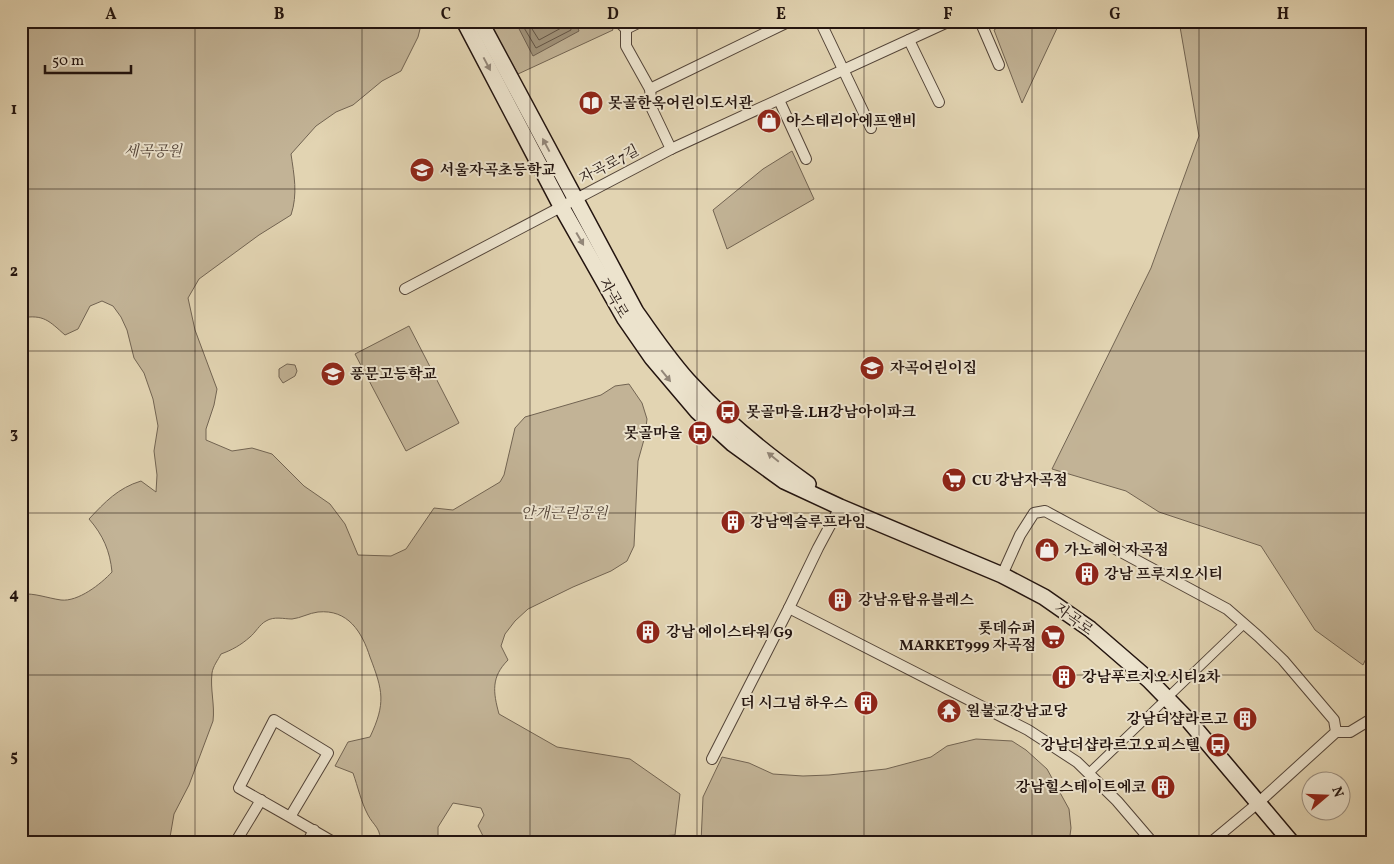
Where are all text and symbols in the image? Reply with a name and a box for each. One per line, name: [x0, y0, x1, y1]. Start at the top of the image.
text: A: [105, 4, 117, 26]
text: B: [274, 4, 285, 26]
text: C: [441, 4, 451, 26]
text: D: [607, 4, 619, 26]
text: E: [776, 4, 786, 26]
text: F: [943, 4, 953, 26]
text: G: [1109, 4, 1121, 26]
text: H: [1277, 4, 1289, 26]
scale bar: [45, 42, 131, 74]
text: 50 m: [52, 51, 84, 72]
one-way arrow: [483, 57, 491, 72]
library icon: 못골한옥어린이도서관: [578, 90, 604, 116]
place label: 못골한옥어린이도서관: [608, 94, 753, 115]
text: 1: [11, 99, 17, 121]
shop icon: 아스테리아에프앤비: [756, 108, 782, 134]
place label: 아스테리아에프앤비: [786, 112, 916, 133]
one-way arrow: [542, 138, 550, 152]
street label: 자곡로7길: [576, 141, 643, 190]
park label: 세곡공원: [124, 142, 183, 163]
school or university icon: 서울자곡초등학교: [409, 157, 435, 183]
place label: 서울자곡초등학교: [440, 161, 556, 182]
one-way arrow: [575, 232, 584, 245]
text: 2: [10, 261, 18, 283]
street label: 자곡로: [593, 275, 633, 323]
school or university icon: 자곡어린이집: [859, 355, 885, 381]
place label: 자곡어린이집: [890, 359, 977, 380]
school or university icon: 풍문고등학교: [320, 361, 346, 387]
place label: 풍문고등학교: [350, 365, 437, 386]
one-way arrow: [661, 369, 672, 382]
bus stop icon: 못골마을.LH강남아이파크: [715, 399, 741, 425]
place label: 못골마을.LH강남아이파크: [746, 403, 916, 424]
bus stop icon: 못골마을: [687, 420, 713, 446]
text: 3: [10, 423, 18, 445]
place label: 못골마을: [624, 424, 683, 445]
one-way arrow: [766, 452, 779, 463]
supermarket icon: CU 강남자곡점: [941, 467, 967, 493]
place label: CU 강남자곡점: [972, 471, 1067, 492]
park label: 안개근린공원: [521, 504, 609, 525]
building icon: 강남엑슬루프라임: [720, 509, 746, 535]
place label: 강남엑슬루프라임: [750, 513, 866, 534]
shop icon: 가노헤어 자곡점: [1034, 537, 1060, 563]
place label: 가노헤어 자곡점: [1064, 541, 1168, 562]
building icon: 강남 프루지오시티: [1074, 561, 1100, 587]
place label: 강남 프루지오시티: [1104, 565, 1223, 586]
text: 4: [9, 584, 19, 606]
building icon: 강남유탑유블레스: [827, 587, 853, 613]
place label: 강남유탑유블레스: [858, 591, 974, 612]
street label: 자곡로: [1049, 599, 1097, 642]
building icon: 강남 에이스타워 G9: [635, 619, 661, 645]
place label: 롯데슈퍼 MARKET999 자곡점: [899, 619, 1036, 657]
place label: 강남 에이스타워 G9: [666, 623, 792, 644]
supermarket icon: 롯데슈퍼 MARKET999 자곡점: [1040, 624, 1066, 650]
building icon: 강남푸르지오시티2차: [1051, 664, 1077, 690]
place label: 강남푸르지오시티2차: [1082, 668, 1221, 689]
building icon: 더 시그넘 하우스: [853, 690, 879, 716]
place label: 더 시그넘 하우스: [741, 694, 849, 715]
temple icon: 원불교강남교당: [936, 698, 962, 724]
place label: 원불교강남교당: [966, 702, 1068, 723]
building icon: 강남더샵라르고: [1232, 706, 1258, 732]
place label: 강남더샵라르고: [1127, 710, 1229, 731]
bus stop icon: 강남더샵라르고오피스텔: [1205, 732, 1231, 758]
place label: 강남더샵라르고오피스텔: [1041, 736, 1200, 757]
text: 5: [10, 746, 18, 768]
north arrow: [1302, 772, 1352, 822]
building icon: 강남힐스테이트에코: [1150, 774, 1176, 800]
place label: 강남힐스테이트에코: [1016, 778, 1146, 799]
text: N: [1326, 784, 1348, 800]

